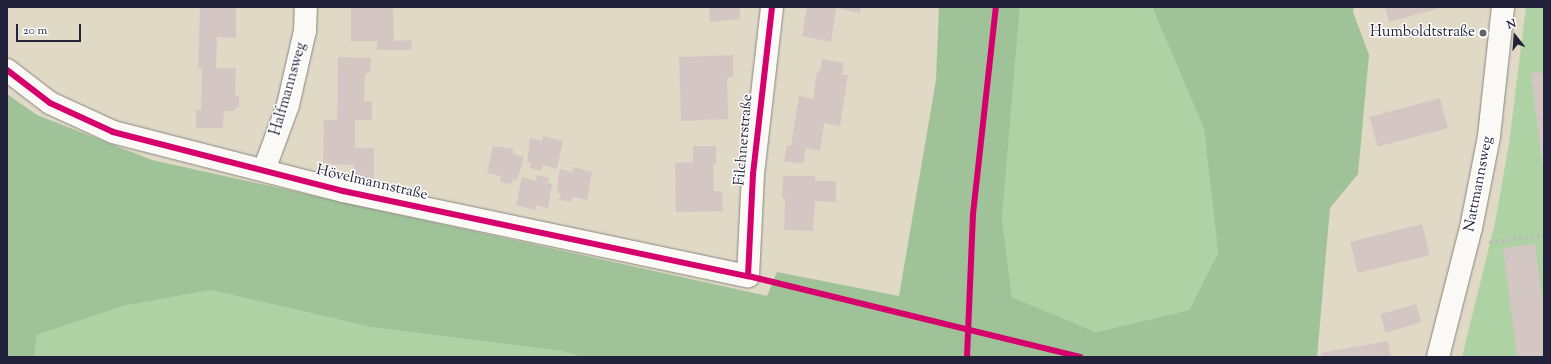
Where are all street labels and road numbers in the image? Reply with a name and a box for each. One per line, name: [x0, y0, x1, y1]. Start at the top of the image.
street label: Halfmannsweg: [267, 40, 311, 138]
street label: Filchnerstraße: [731, 94, 757, 186]
street label: Nattmannsweg: [1461, 135, 1497, 233]
street label: Hövelmannstraße: [315, 161, 429, 205]

